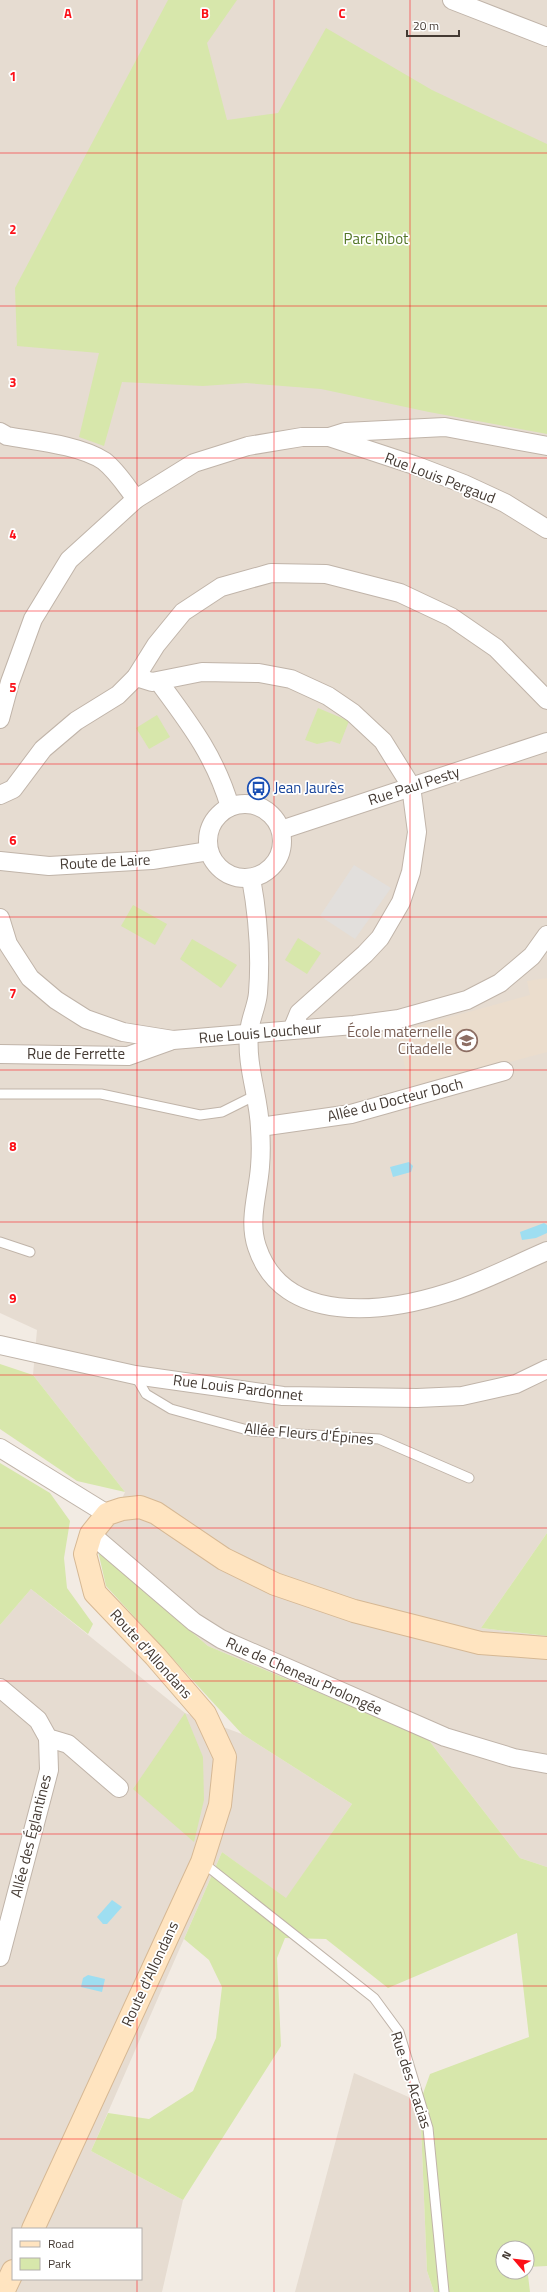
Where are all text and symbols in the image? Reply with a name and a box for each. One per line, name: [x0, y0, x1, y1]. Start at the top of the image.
text: A: [64, 3, 72, 23]
text: B: [201, 3, 209, 23]
text: C: [338, 3, 346, 23]
scale bar: [407, 12, 459, 38]
text: 20 m: [413, 16, 439, 35]
text: 1: [9, 66, 17, 86]
text: 2: [9, 219, 17, 239]
park label: Parc Ribot: [344, 227, 409, 250]
text: 3: [9, 372, 17, 392]
street label: Rue Louis Pergaud: [381, 446, 499, 509]
text: 4: [9, 524, 17, 544]
text: 5: [9, 677, 17, 697]
street label: Rue Paul Pesty: [365, 760, 463, 811]
bus stop icon: Jean Jaurès: [245, 775, 271, 801]
place label: Jean Jaurès: [274, 776, 344, 799]
text: 6: [9, 830, 17, 850]
street label: Route de Laire: [59, 848, 151, 875]
text: 7: [9, 983, 17, 1003]
street label: Rue Louis Loucheur: [198, 1016, 322, 1049]
place label: École maternelle Citadelle: [347, 1020, 452, 1060]
school or university icon: École maternelle Citadelle: [454, 1028, 480, 1054]
street label: Rue de Ferrette: [27, 1042, 125, 1065]
street label: Allée du Docteur Doch: [325, 1072, 465, 1128]
text: 8: [9, 1136, 17, 1156]
text: 9: [9, 1288, 17, 1308]
street label: Rue Louis Pardonnet: [172, 1368, 305, 1407]
street label: Allée Fleurs d'Épines: [243, 1416, 375, 1451]
street label: Route d'Allondans: [105, 1604, 198, 1704]
street label: Rue de Cheneau Prolongée: [222, 1631, 386, 1720]
street label: Allée des Églantines: [4, 1772, 57, 1900]
street label: Route d'Allondans: [115, 1917, 184, 2030]
street label: Rue des Acacias: [385, 2028, 438, 2131]
legend: [12, 2228, 142, 2280]
text: Road: [48, 2234, 74, 2253]
north arrow: [495, 2240, 535, 2280]
text: N: [497, 2248, 515, 2262]
text: Park: [48, 2254, 71, 2273]

